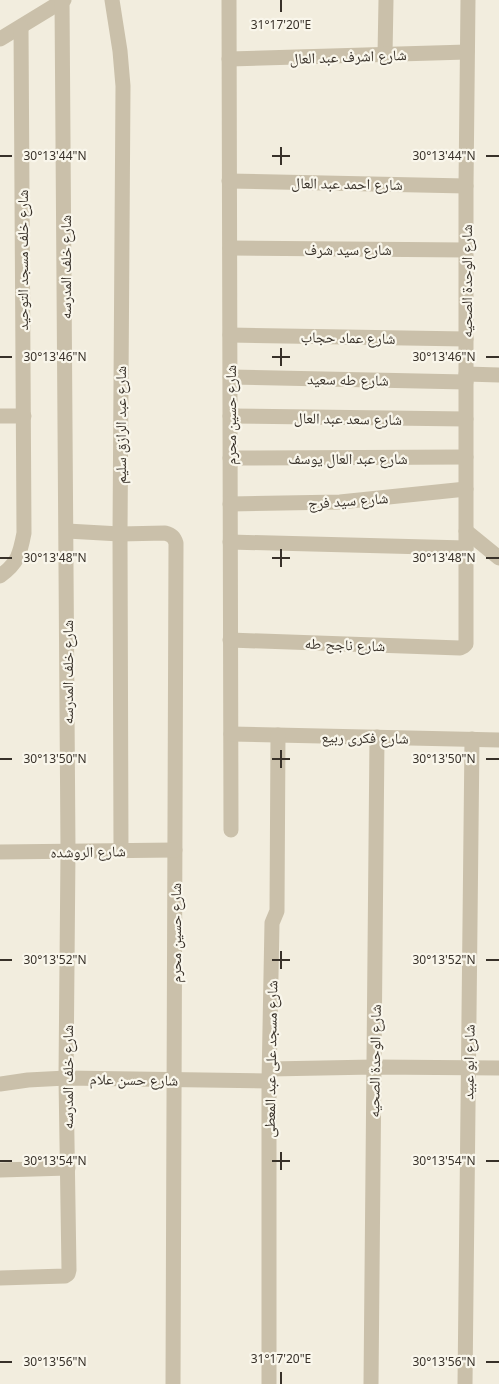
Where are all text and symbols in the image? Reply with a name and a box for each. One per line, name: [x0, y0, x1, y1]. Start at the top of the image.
text: 31°17'20"E: [251, 16, 311, 33]
street label: شارع اشرف عبد العال: [289, 44, 407, 69]
text: 30°13'44"N: [23, 147, 87, 164]
text: 30°13'44"N: [412, 147, 476, 164]
street label: شارع احمد عبد العال: [291, 172, 403, 195]
street label: شارع خلف مسجد التوحيد: [12, 189, 33, 330]
street label: شارع خلف المدرسه: [55, 215, 76, 319]
street label: شارع الوحدة الصحيه: [456, 224, 477, 338]
street label: شارع سيد شرف: [304, 239, 392, 260]
street label: شارع عماد حجاب: [300, 326, 396, 349]
text: 30°13'46"N: [23, 348, 87, 365]
text: 30°13'46"N: [412, 348, 476, 365]
street label: شارع حسين محرم: [220, 365, 241, 465]
street label: شارع عبد الرازق سليم: [110, 366, 131, 484]
street label: شارع طه سعيد: [307, 368, 389, 391]
street label: شارع سعد عبد العال: [294, 407, 402, 430]
street label: شارع عبد العال يوسف: [288, 448, 408, 469]
street label: شارع سيد فرج: [307, 487, 389, 514]
text: 30°13'48"N: [23, 549, 87, 566]
text: 30°13'48"N: [412, 549, 476, 566]
street label: شارع خلف المدرسه: [57, 620, 78, 724]
street label: شارع ناجح طه: [304, 633, 386, 656]
street label: شارع فكرى ربيع: [321, 726, 409, 749]
text: 30°13'50"N: [23, 750, 87, 767]
text: 30°13'50"N: [412, 750, 476, 767]
street label: شارع الروشده: [50, 840, 126, 863]
street label: شارع حسين محرم: [165, 883, 186, 983]
text: 30°13'52"N: [23, 951, 87, 968]
text: 30°13'52"N: [412, 951, 476, 968]
street label: شارع مسجد على عبد المعطى: [259, 980, 282, 1138]
street label: شارع الوحدة الصحيه: [363, 1004, 386, 1118]
street label: شارع ابو عبيد: [457, 1024, 480, 1100]
street label: شارع خلف المدرسه: [57, 1025, 78, 1129]
street label: شارع حسن علام: [89, 1068, 179, 1091]
text: 30°13'54"N: [23, 1152, 87, 1169]
text: 30°13'54"N: [412, 1152, 476, 1169]
text: 31°17'20"E: [251, 1350, 311, 1367]
text: 30°13'56"N: [23, 1353, 87, 1370]
text: 30°13'56"N: [412, 1353, 476, 1370]

